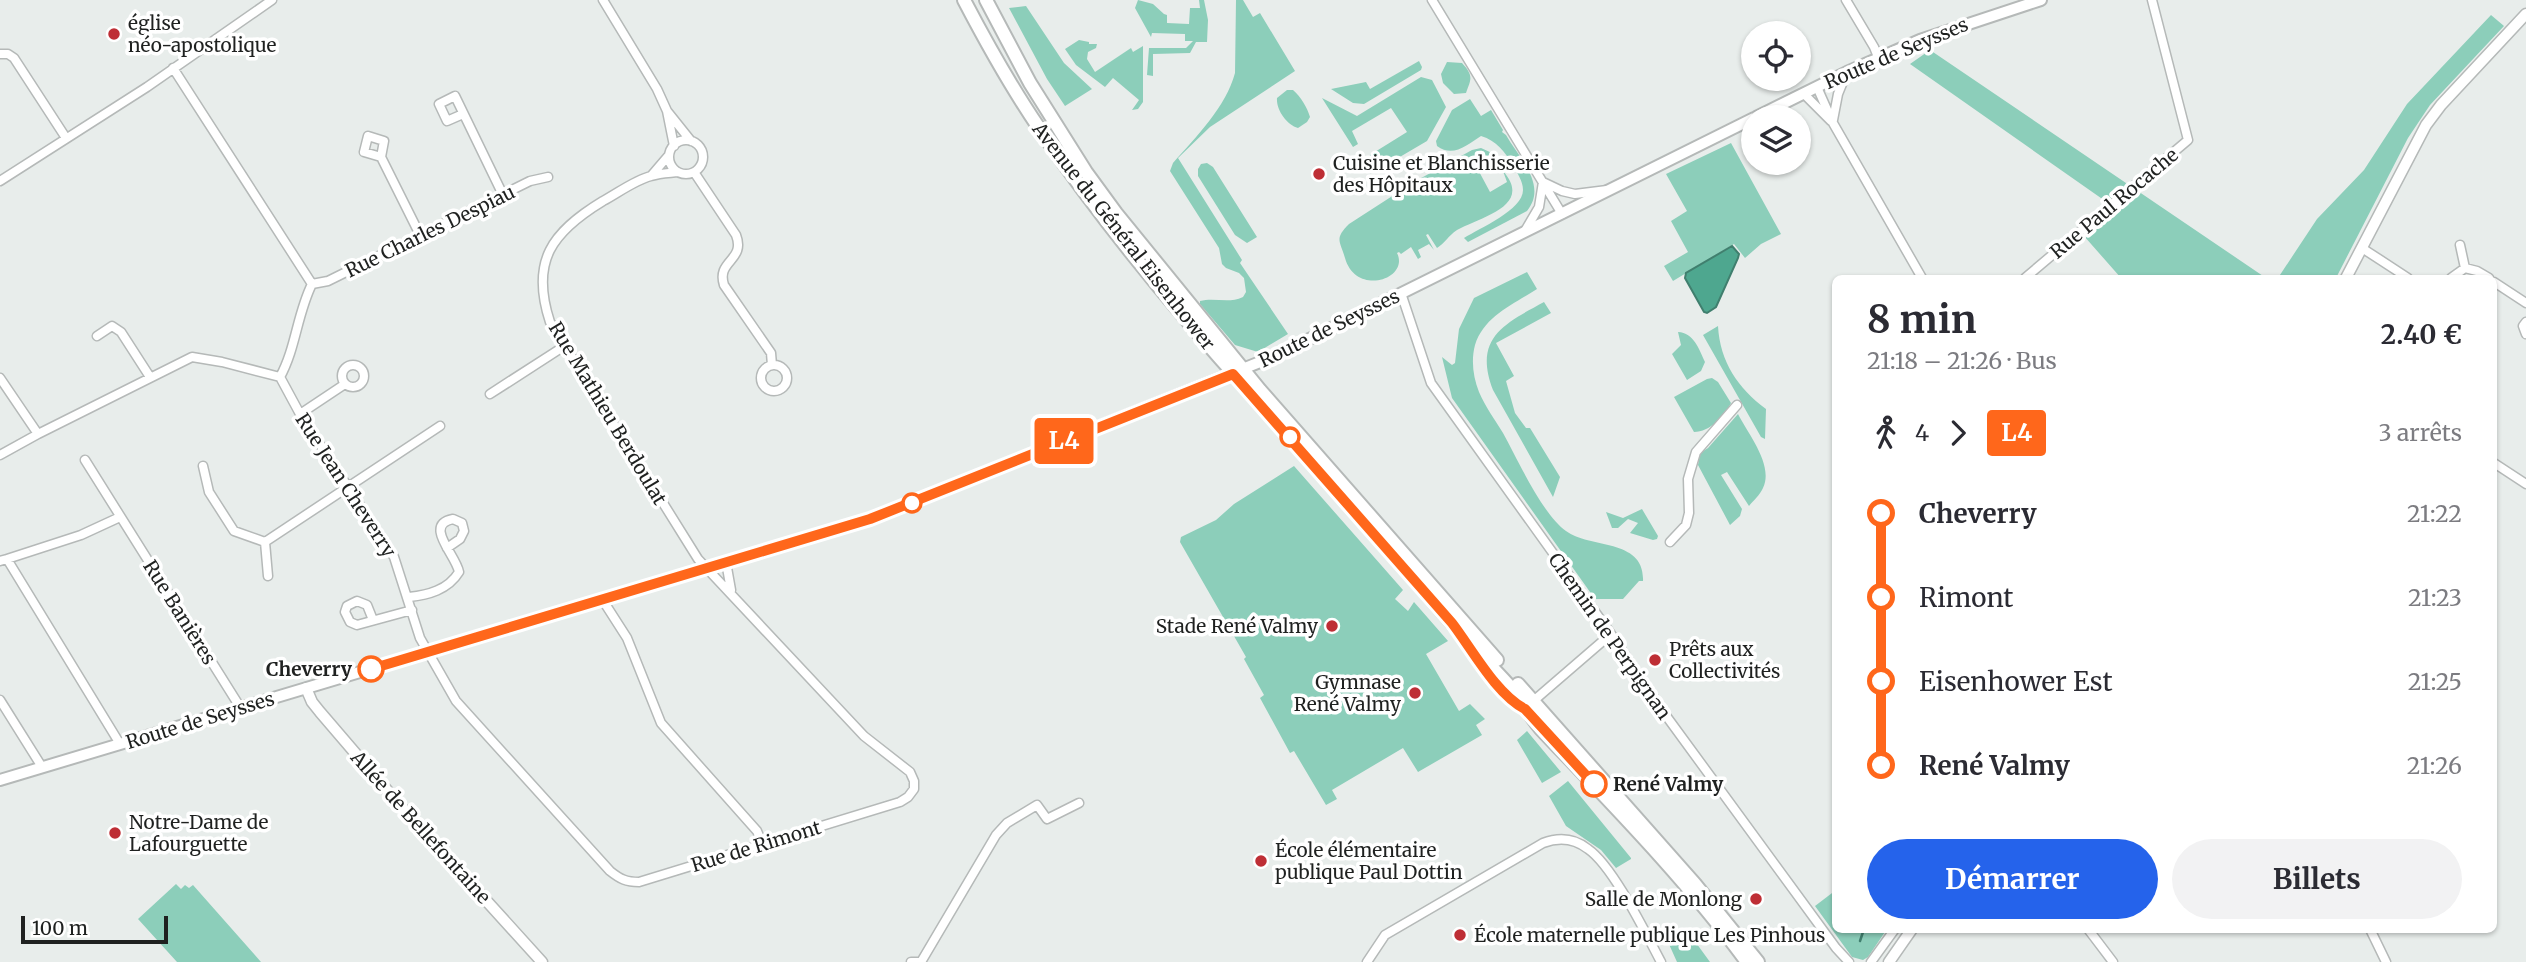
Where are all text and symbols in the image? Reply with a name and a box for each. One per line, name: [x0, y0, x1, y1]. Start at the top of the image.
place label: église néo-apostolique: [128, 11, 277, 57]
street label: Route de Seysses: [1821, 12, 1971, 94]
map controls: [1741, 21, 1811, 175]
button: locate: [1741, 21, 1811, 91]
marker: église néo-apostolique: [106, 26, 122, 42]
button: layers: [1741, 105, 1811, 175]
street label: Avenue du Général Eisenhower: [1027, 116, 1221, 355]
street label: Rue Paul Rocache: [2045, 142, 2183, 264]
place label: Cuisine et Blanchisserie des Hôpitaux: [1333, 151, 1550, 197]
marker: Cuisine et Blanchisserie des Hôpitaux: [1311, 166, 1327, 182]
street label: Rue Charles Despiau: [341, 179, 519, 283]
street label: Route de Seysses: [1255, 283, 1403, 373]
text: 8 min: [1867, 296, 1977, 343]
street label: Rue Mathieu Berdoulat: [544, 317, 672, 509]
text: 2.40 €: [2381, 318, 2462, 351]
text: 21:18 – 21:26 · Bus: [1867, 346, 2057, 375]
street label: Rue Jean Cheverry: [290, 408, 402, 562]
icon: walk: [1867, 414, 1905, 452]
icon: forward: [1939, 414, 1977, 452]
text: L4: [2001, 417, 2032, 448]
line badge: L4: [1032, 418, 1096, 464]
text: 4: [1915, 418, 1929, 447]
text: 3 arrêts: [2378, 418, 2462, 447]
text: L4: [1048, 425, 1080, 456]
unlabelled marker: [1280, 427, 1300, 447]
unlabelled marker: [902, 493, 922, 513]
text: Cheverry: [1919, 497, 2037, 530]
text: 21:22: [2407, 499, 2462, 528]
street label: Chemin de Perpignan: [1543, 548, 1677, 724]
street label: Rue Banières: [138, 555, 222, 669]
text: Rimont: [1919, 581, 2013, 614]
text: 21:23: [2408, 583, 2462, 612]
place label: Stade René Valmy: [1156, 614, 1318, 638]
marker: Stade René Valmy: [1324, 618, 1340, 634]
place label: Prêts aux Collectivités: [1669, 637, 1780, 683]
marker: Prêts aux Collectivités: [1647, 652, 1663, 668]
marker: Cheverry: [358, 656, 384, 682]
place label: Cheverry: [266, 657, 353, 681]
text: Eisenhower Est: [1919, 665, 2113, 698]
text: 21:25: [2408, 667, 2462, 696]
place label: Gymnase René Valmy: [1294, 670, 1401, 716]
marker: Gymnase René Valmy: [1407, 685, 1423, 701]
street label: Route de Seysses: [123, 686, 277, 754]
street label: Allée de Bellefontaine: [345, 745, 496, 909]
text: René Valmy: [1919, 749, 2070, 782]
text: 21:26: [2407, 751, 2462, 780]
marker: René Valmy: [1581, 771, 1607, 797]
place label: René Valmy: [1613, 772, 1724, 796]
place label: Notre-Dame de Lafourguette: [129, 810, 268, 856]
street label: Rue de Rimont: [688, 815, 824, 877]
marker: Notre-Dame de Lafourguette: [107, 825, 123, 841]
place label: École élémentaire publique Paul Dottin: [1275, 838, 1463, 884]
button: Démarrer: [1867, 839, 2158, 919]
button: Billets: [2172, 839, 2462, 919]
marker: École élémentaire publique Paul Dottin: [1253, 853, 1269, 869]
place label: Salle de Monlong: [1585, 887, 1742, 911]
marker: Salle de Monlong: [1748, 891, 1764, 907]
scale bar: [21, 913, 168, 945]
text: 100 m: [32, 916, 88, 940]
place label: École maternelle publique Les Pinhous: [1474, 923, 1825, 947]
marker: École maternelle publique Les Pinhous: [1452, 927, 1468, 943]

